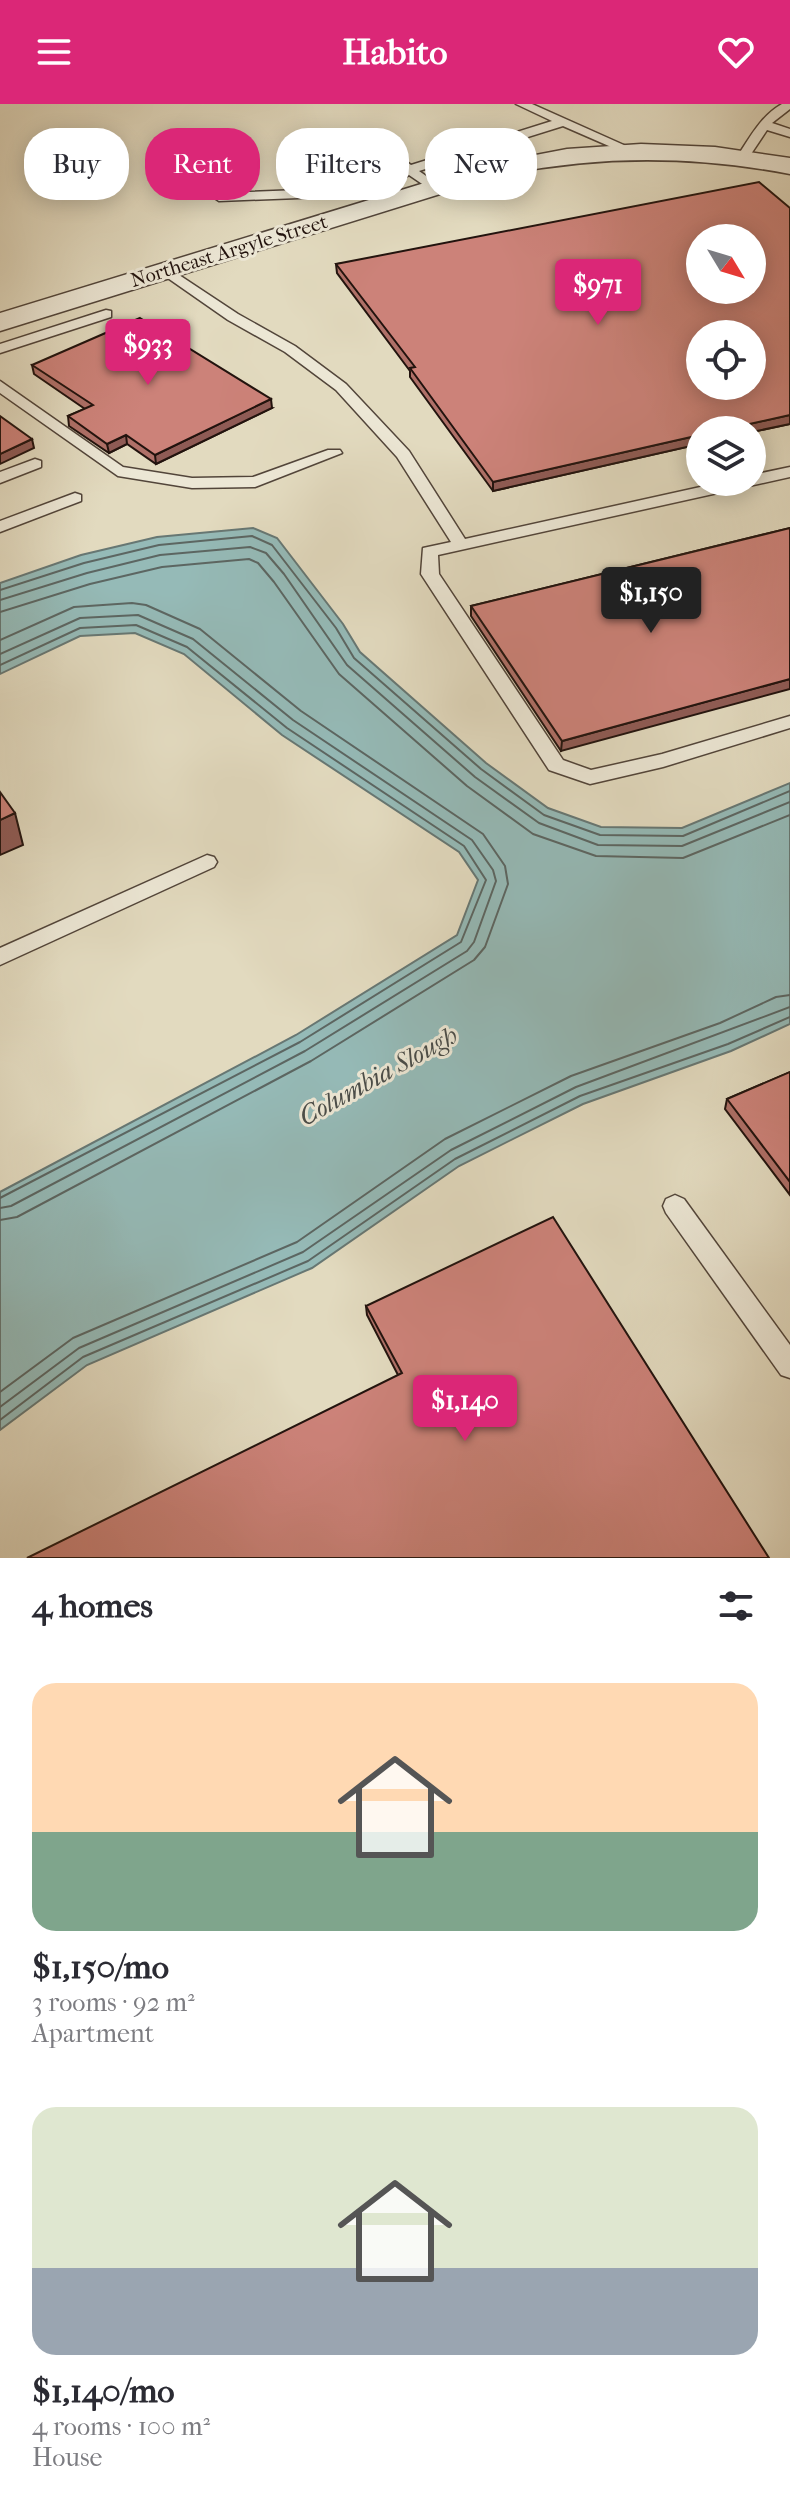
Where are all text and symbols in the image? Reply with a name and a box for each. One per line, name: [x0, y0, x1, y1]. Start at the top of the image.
icon: menu: [32, 30, 76, 74]
icon: heart: [714, 30, 758, 74]
text: Habito: [342, 31, 448, 73]
chip: Buy: [24, 128, 129, 200]
chip: Rent: [145, 128, 260, 200]
chip: Filters: [276, 128, 409, 200]
chip: New: [425, 128, 537, 200]
street label: Northeast Argyle Street: [128, 210, 330, 292]
north arrow: [686, 224, 766, 304]
map controls: [686, 224, 766, 496]
pin: $971: [551, 259, 645, 327]
text: $971: [573, 269, 623, 300]
pin: $933: [101, 319, 195, 387]
button: locate: [686, 320, 766, 400]
text: $933: [123, 329, 173, 360]
button: layers: [686, 416, 766, 496]
pin: $1,150: [586, 567, 716, 635]
text: $1,150: [619, 577, 683, 608]
water label: Columbia Slough: [293, 1020, 463, 1132]
pin: $1,140: [400, 1375, 530, 1443]
text: $1,140: [431, 1385, 499, 1416]
icon: filters: [714, 1584, 758, 1628]
text: 4 homes: [32, 1586, 153, 1626]
icon: home: [323, 1735, 467, 1879]
text: $1,150/mo: [32, 1947, 169, 1987]
text: 3 rooms · 92 m²: [32, 1987, 195, 2018]
text: Apartment: [32, 2018, 154, 2049]
icon: home: [323, 2159, 467, 2303]
text: $1,140/mo: [32, 2371, 175, 2411]
text: 4 rooms · 100 m²: [32, 2411, 210, 2442]
text: House: [32, 2442, 102, 2473]

